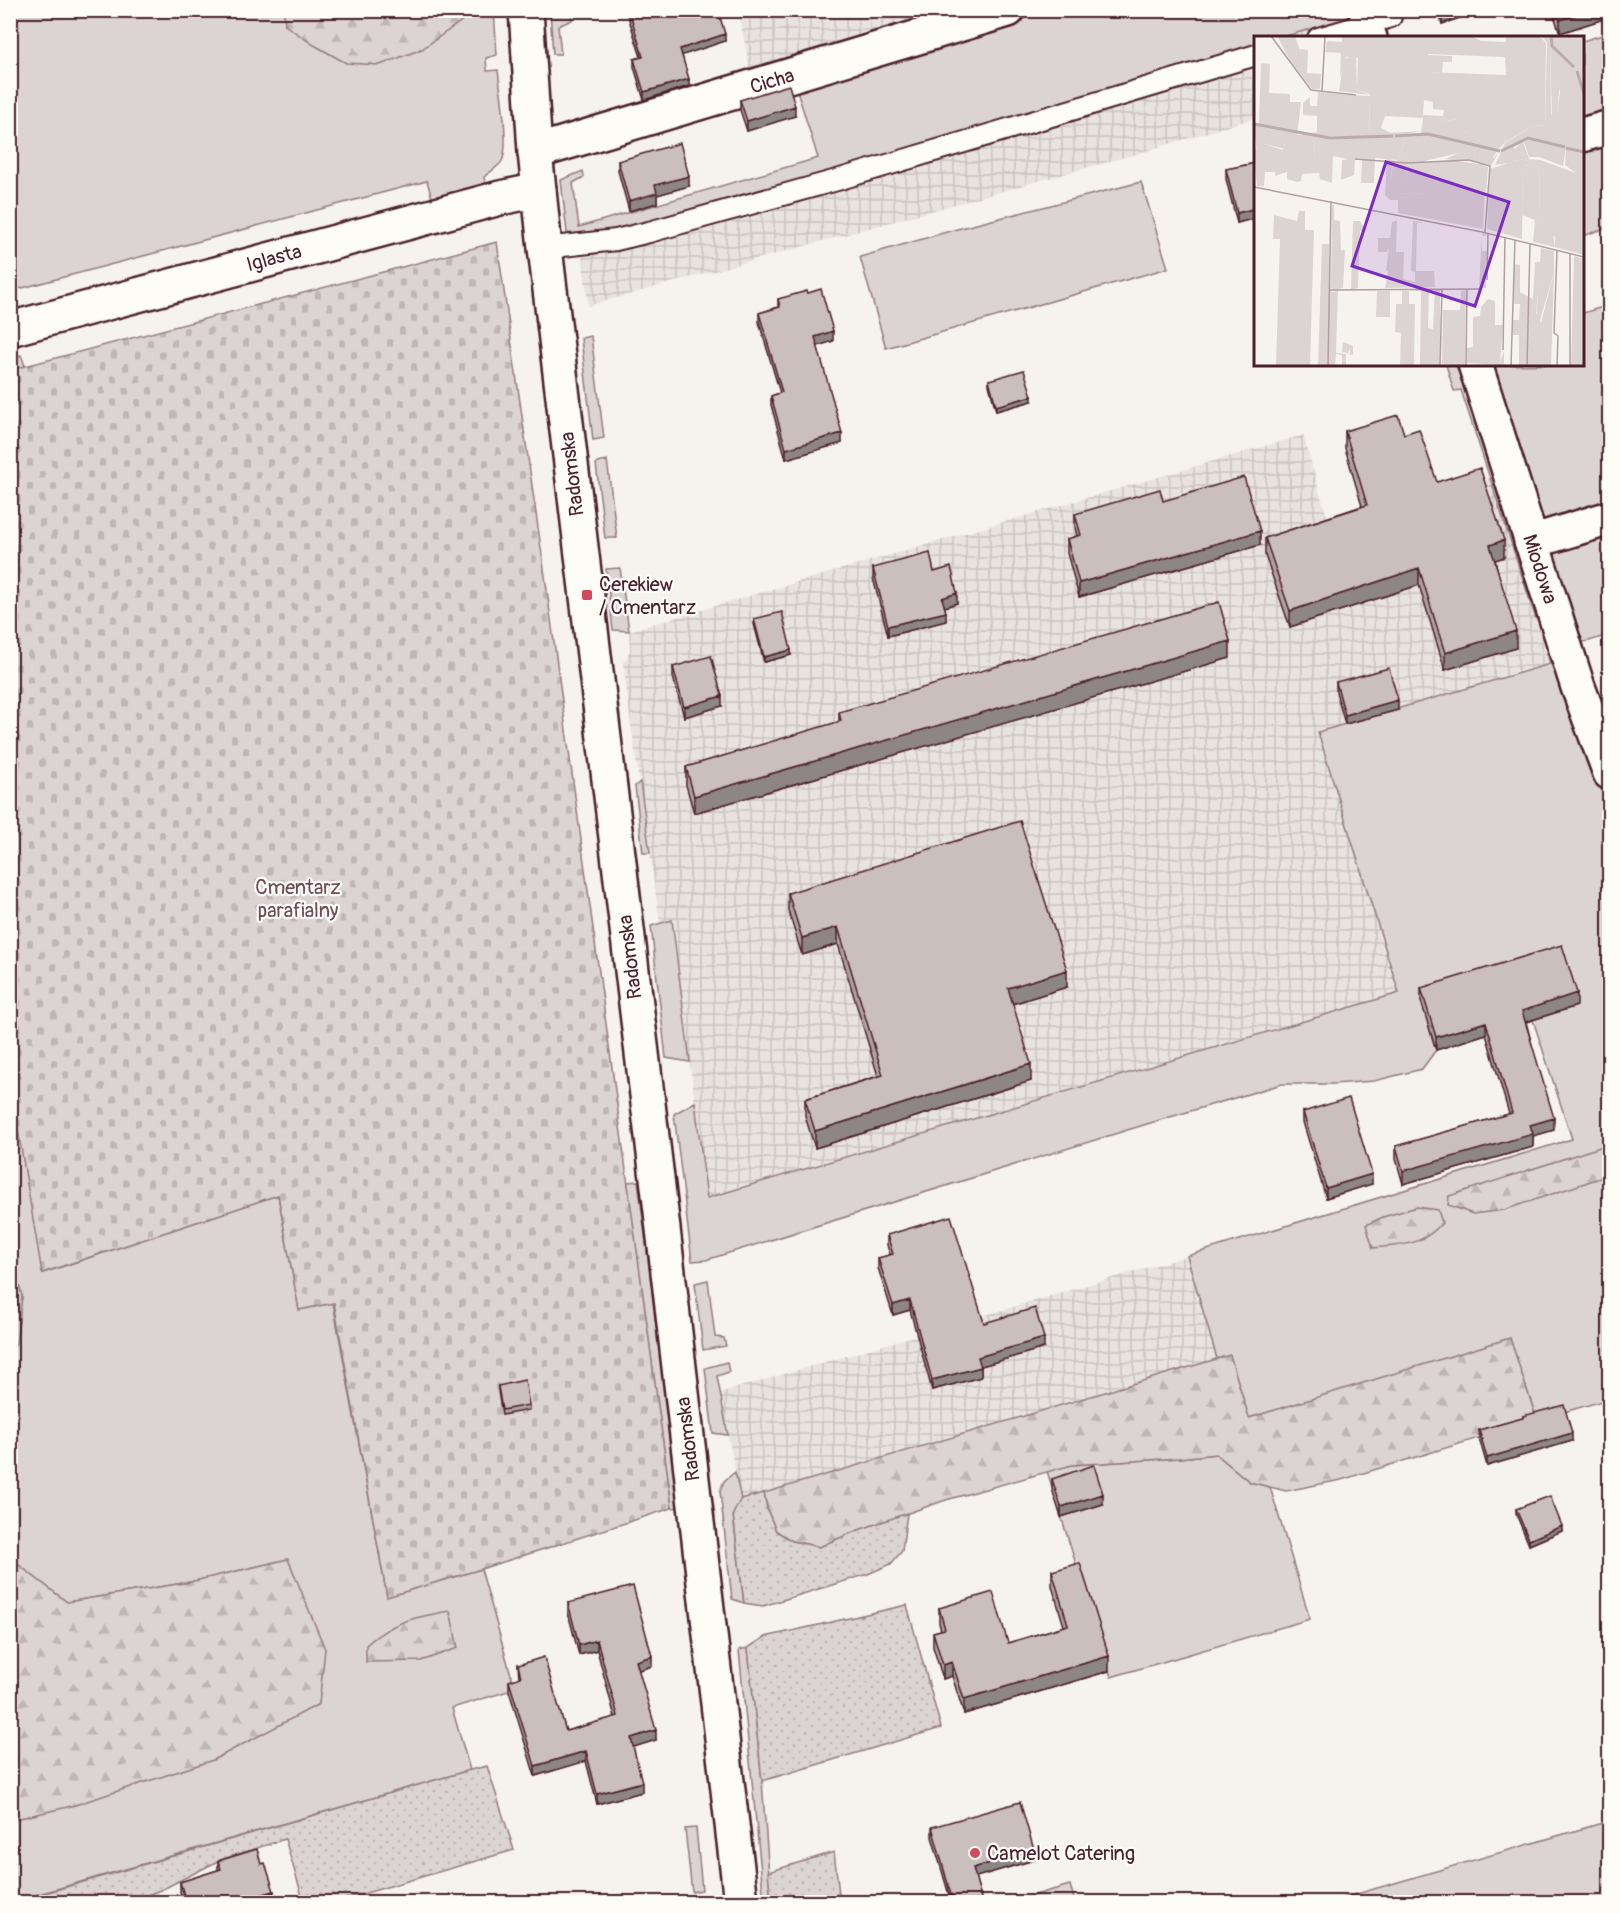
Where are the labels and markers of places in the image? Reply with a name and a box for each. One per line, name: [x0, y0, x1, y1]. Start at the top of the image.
place label: Cerekiew / Cmentarz: [599, 572, 696, 620]
marker: Cerekiew / Cmentarz: [580, 588, 594, 602]
place label: Camelot Catering: [987, 1841, 1135, 1866]
marker: Camelot Catering: [968, 1846, 982, 1860]

